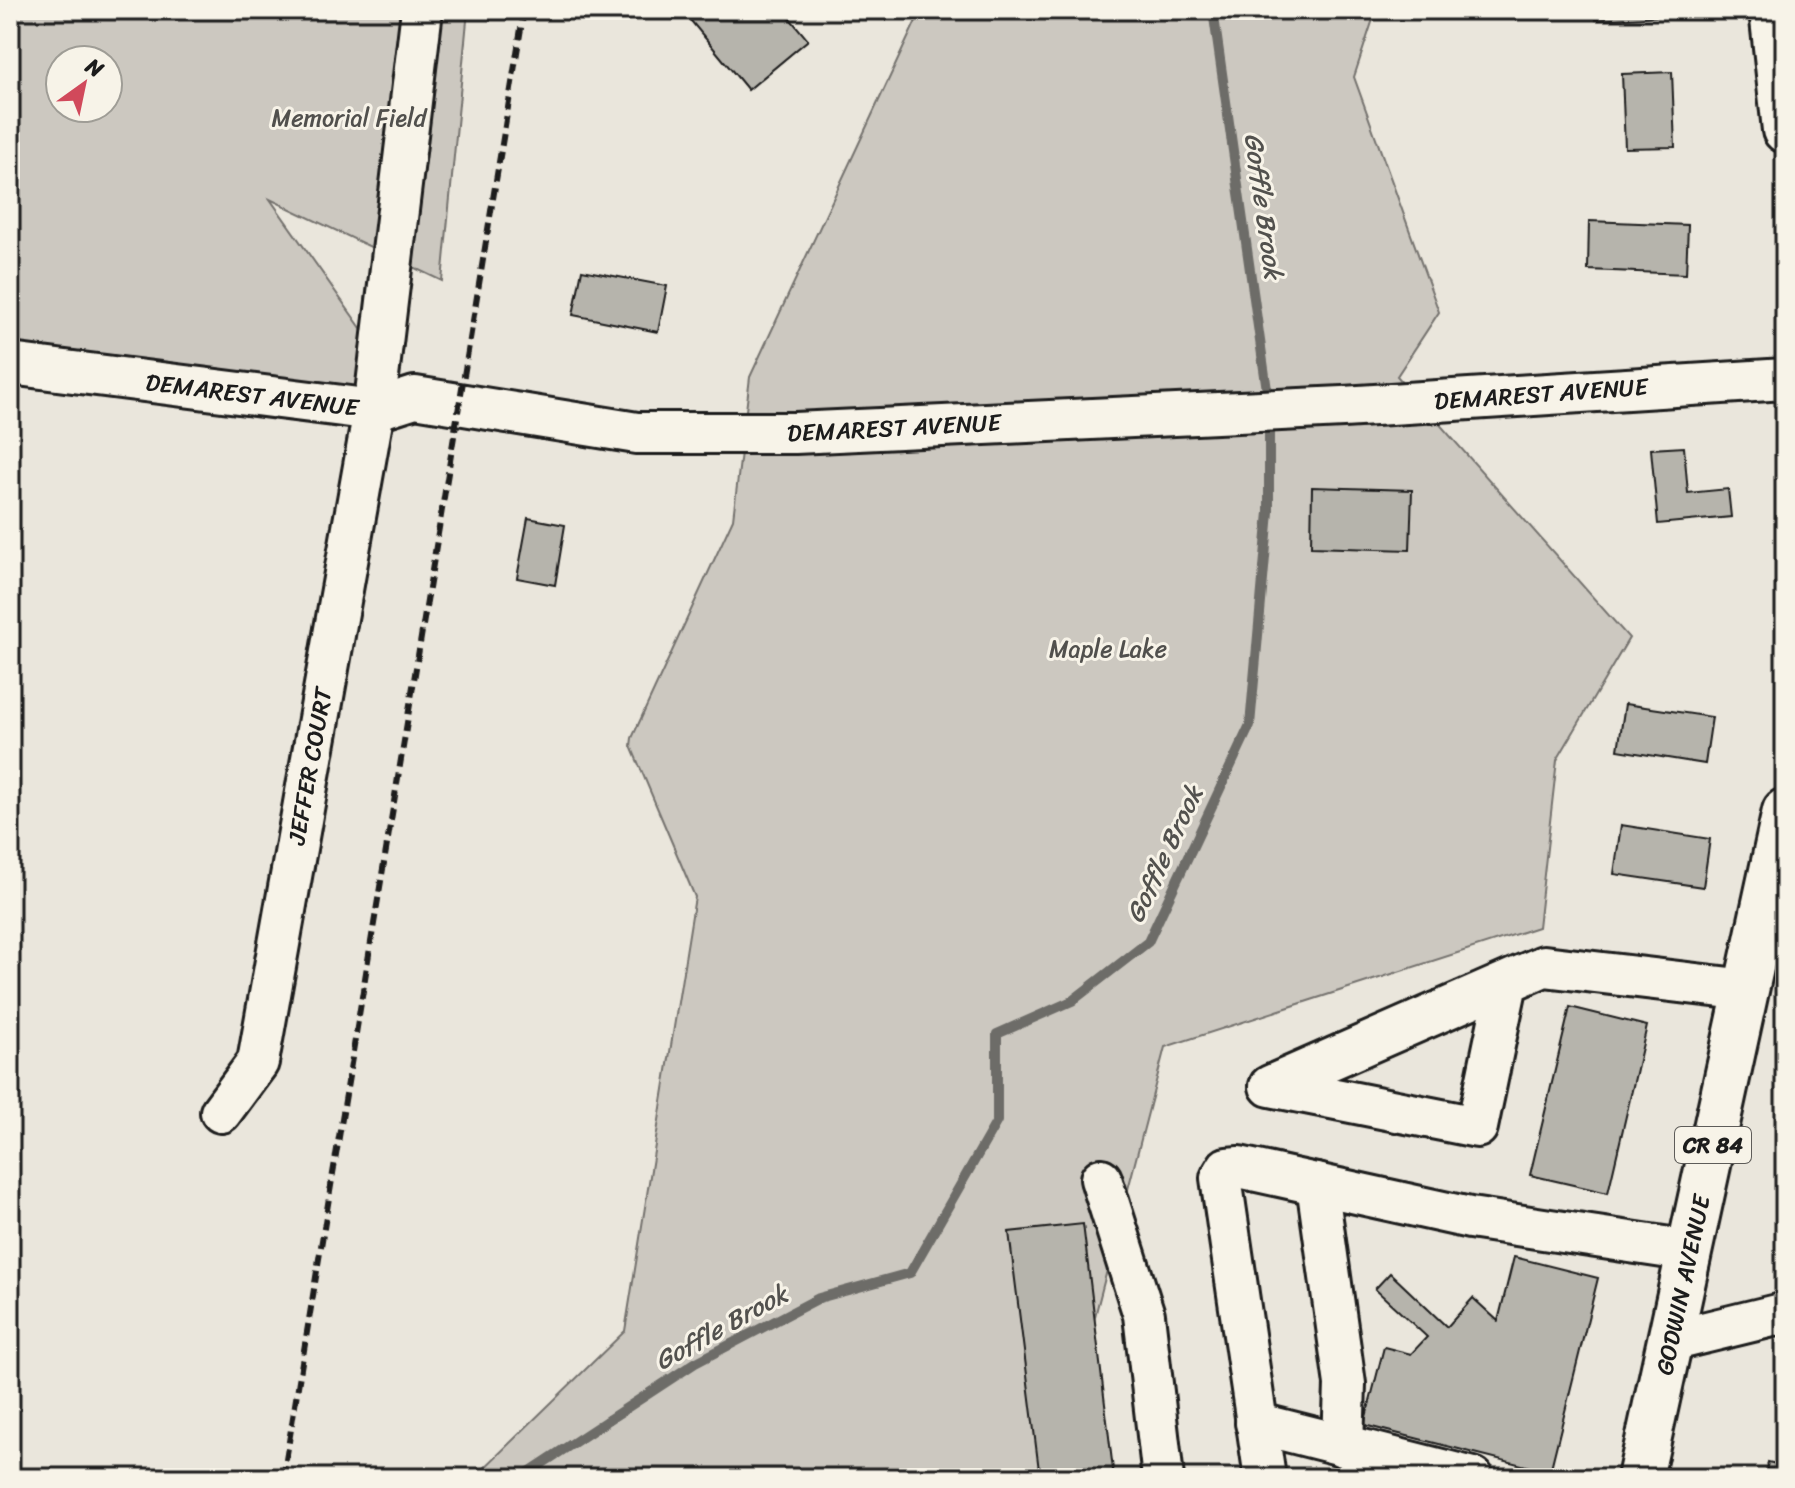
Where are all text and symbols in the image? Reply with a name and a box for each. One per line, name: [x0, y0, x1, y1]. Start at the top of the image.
north arrow: [44, 44, 124, 124]
text: N: [77, 47, 112, 89]
park label: Memorial Field: [272, 97, 428, 139]
water label: Goffle Brook: [1231, 130, 1297, 284]
street label: DEMAREST AVENUE: [143, 361, 362, 429]
street label: DEMAREST AVENUE: [1433, 365, 1651, 422]
street label: DEMAREST AVENUE: [786, 401, 1004, 455]
park label: Maple Lake: [1049, 628, 1167, 670]
street label: JEFFER COURT: [275, 682, 345, 849]
water label: Goffle Brook: [1112, 776, 1217, 930]
road number: CR 84: [1675, 1127, 1751, 1163]
street label: GODWIN AVENUE: [1643, 1189, 1723, 1379]
water label: Goffle Brook: [645, 1270, 798, 1383]

